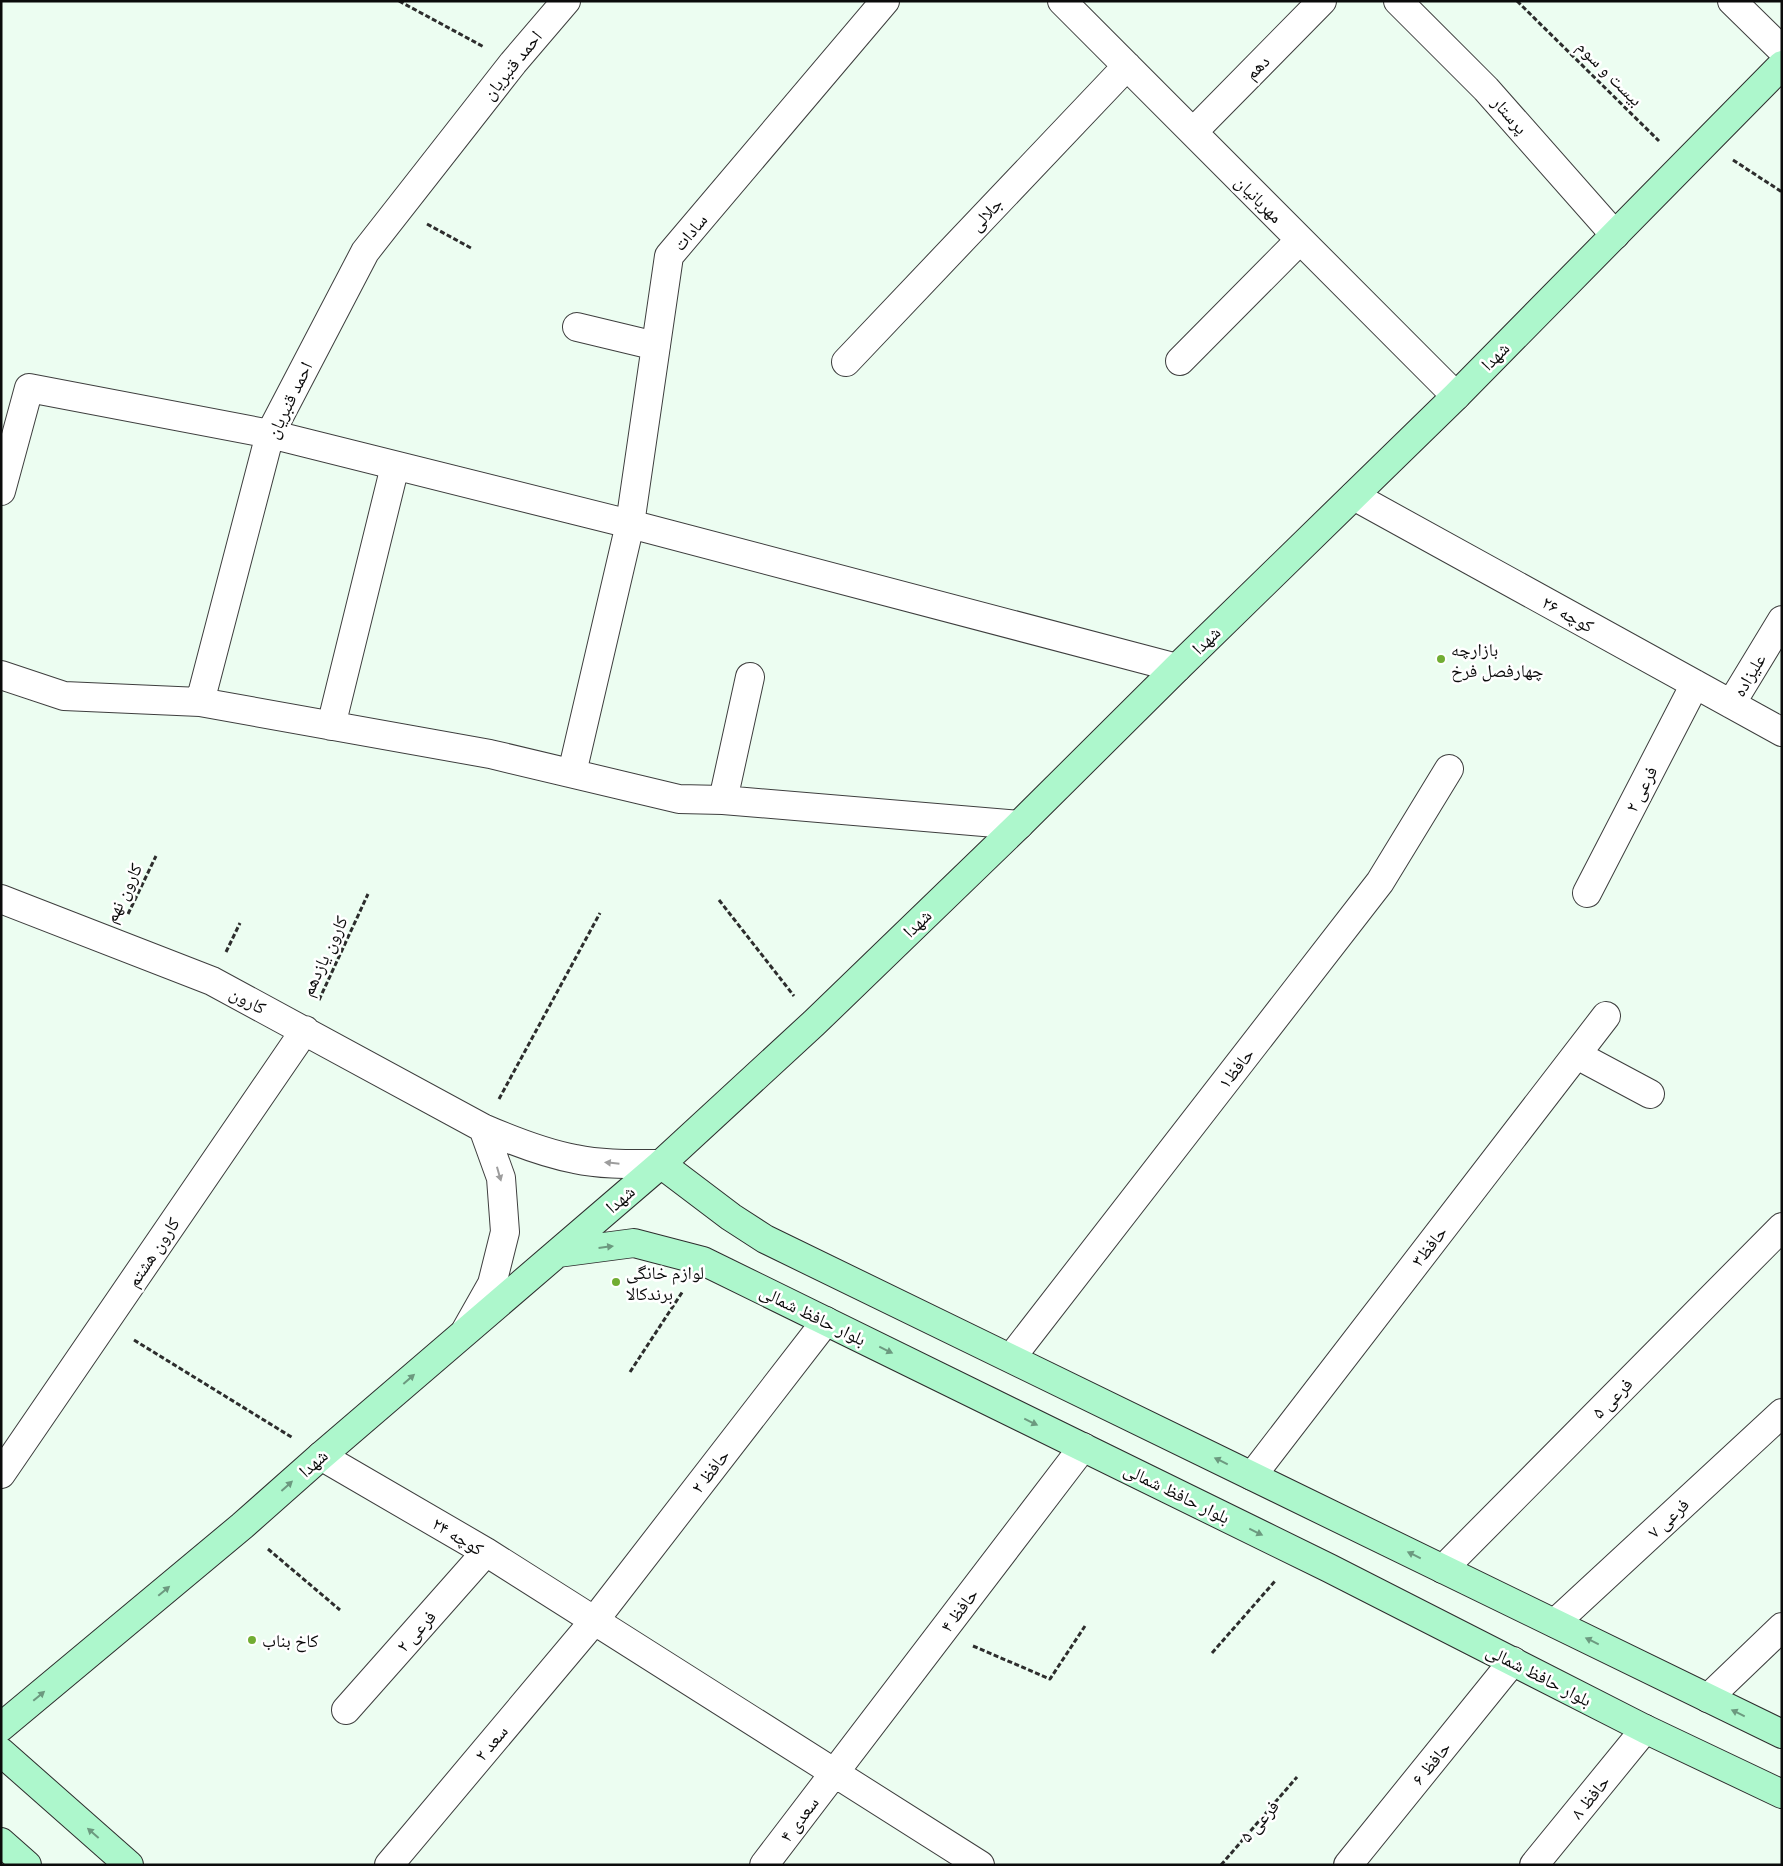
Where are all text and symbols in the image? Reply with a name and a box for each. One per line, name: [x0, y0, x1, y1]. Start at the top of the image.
street label: احمد قنبریان: [477, 26, 547, 104]
street label: بیست و سوم: [1571, 35, 1648, 112]
street label: دهم: [1240, 50, 1275, 85]
street label: پرستار: [1486, 90, 1533, 139]
street label: مهربانیان: [1230, 170, 1288, 228]
street label: جلالی: [964, 192, 1008, 236]
street label: سادات: [668, 209, 712, 255]
street label: شهدا: [1476, 337, 1514, 375]
street label: احمد قنبریان: [261, 358, 317, 442]
street label: کوچه ۲۶: [1538, 590, 1598, 638]
street label: شهدا: [1187, 621, 1225, 659]
place label: بازارچه چهارفصل فرخ: [1451, 638, 1544, 683]
street label: علیزاده: [1727, 649, 1771, 701]
marker: بازارچه چهارفصل فرخ: [1435, 653, 1447, 665]
street label: فرعی ۲: [1620, 762, 1662, 816]
street label: کارون نهم: [99, 859, 148, 927]
street label: شهدا: [898, 904, 936, 942]
street label: کارون یازدهم: [295, 912, 354, 1000]
street label: کارون: [226, 981, 271, 1019]
street label: حافظ۱: [1213, 1043, 1259, 1093]
one-way arrow: [604, 1159, 620, 1167]
one-way arrow: [496, 1166, 504, 1181]
street label: شهدا: [601, 1180, 639, 1218]
street label: کارون هشتم: [121, 1212, 186, 1292]
street label: حافظ۳: [1406, 1221, 1452, 1271]
one-way arrow: [599, 1243, 615, 1251]
place label: لوازم خانگی برندکالا: [626, 1261, 704, 1305]
marker: لوازم خانگی برندکالا: [610, 1276, 622, 1288]
street label: بلوار حافظ شمالی: [756, 1279, 870, 1351]
one-way arrow: [878, 1346, 893, 1355]
one-way arrow: [403, 1373, 415, 1385]
street label: فرعی ۵: [1587, 1373, 1637, 1423]
one-way arrow: [1024, 1418, 1039, 1426]
street label: شهدا: [294, 1444, 332, 1482]
street label: حافظ ۲: [686, 1444, 734, 1498]
street label: بلوار حافظ شمالی: [1120, 1457, 1234, 1529]
one-way arrow: [1214, 1457, 1228, 1465]
one-way arrow: [280, 1480, 292, 1492]
street label: فرعی ۷: [1642, 1493, 1694, 1543]
street label: کوچه ۲۴: [428, 1512, 488, 1561]
one-way arrow: [1249, 1528, 1263, 1536]
one-way arrow: [1407, 1551, 1421, 1559]
street label: حافظ ۴: [935, 1583, 983, 1637]
one-way arrow: [157, 1586, 170, 1597]
street label: فرعی ۲: [391, 1605, 441, 1657]
place label: کاخ بناب: [262, 1629, 319, 1653]
marker: کاخ بناب: [246, 1634, 258, 1646]
one-way arrow: [1585, 1637, 1599, 1645]
street label: بلوار حافظ شمالی: [1483, 1639, 1596, 1711]
one-way arrow: [32, 1690, 45, 1701]
one-way arrow: [1731, 1709, 1745, 1717]
street label: سعد ۲: [469, 1720, 513, 1766]
street label: حافظ ۶: [1406, 1736, 1456, 1790]
street label: حافظ ۸: [1565, 1770, 1615, 1824]
street label: سعدی ۴: [774, 1792, 824, 1846]
street label: فرعی ۵: [1234, 1795, 1284, 1847]
one-way arrow: [86, 1827, 99, 1838]

